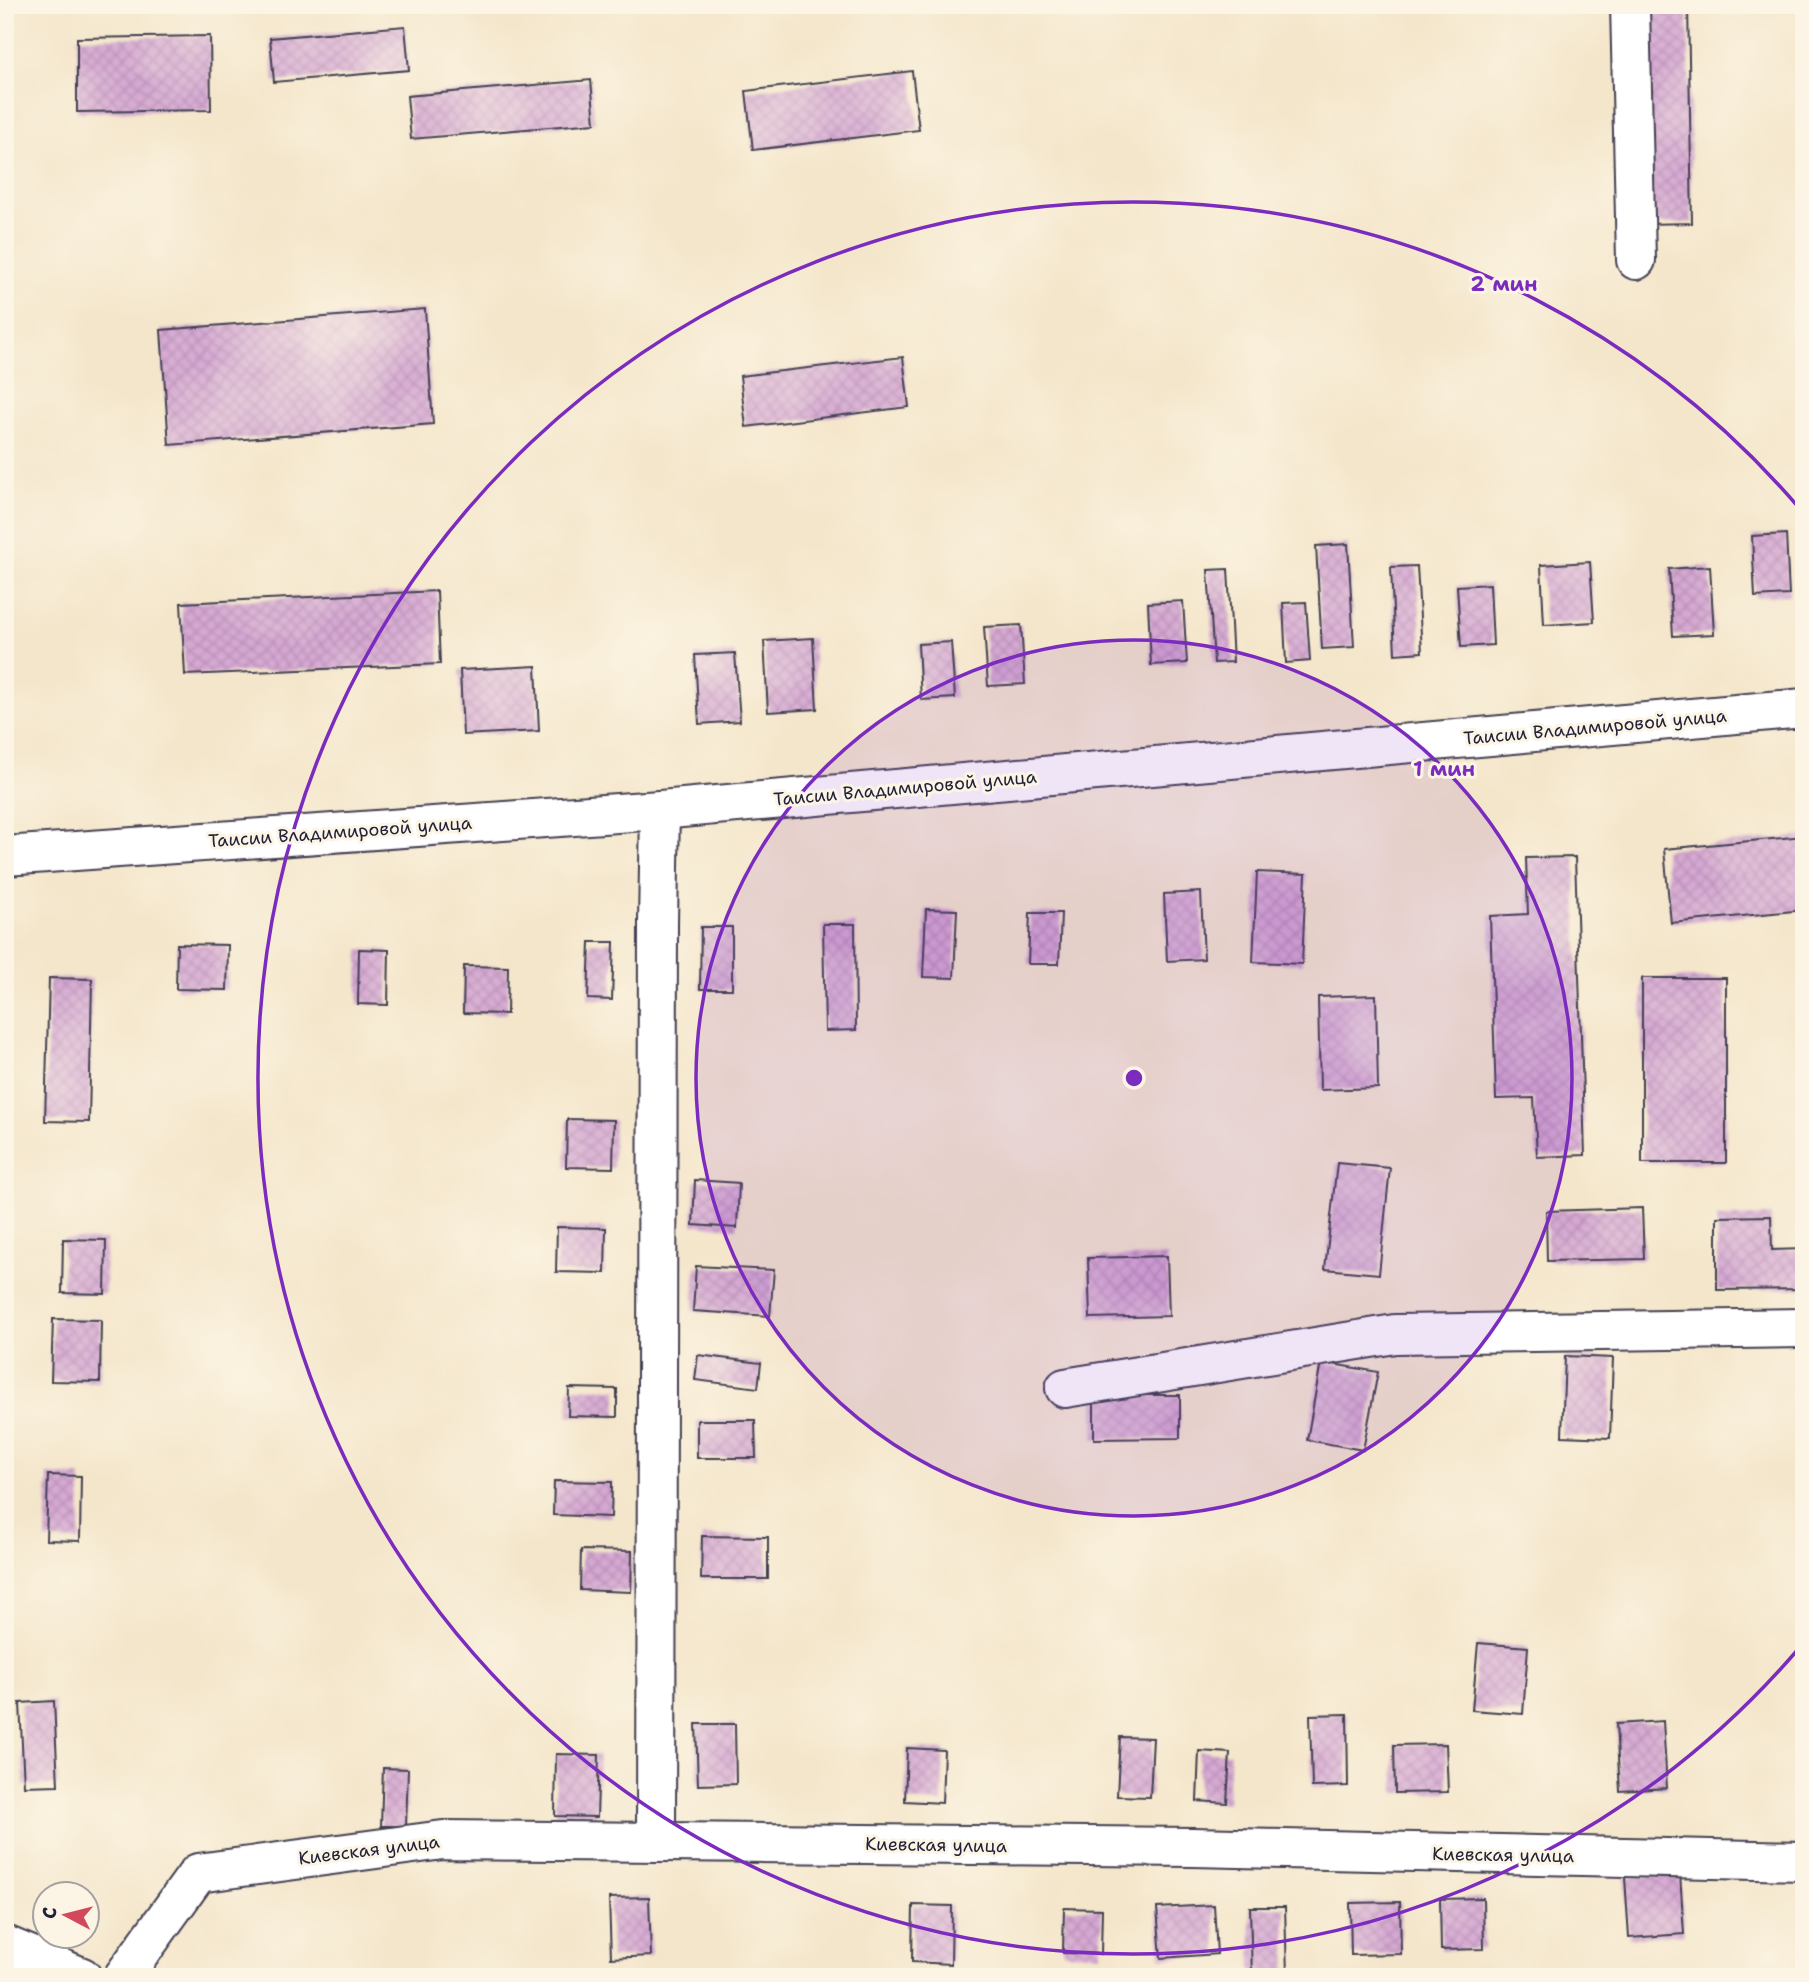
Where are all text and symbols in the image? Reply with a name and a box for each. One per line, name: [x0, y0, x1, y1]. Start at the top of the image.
text: 2 мин: [1470, 270, 1538, 298]
street label: Таисии Владимировой улица: [1462, 704, 1728, 750]
text: 1 мин: [1413, 755, 1475, 783]
street label: Таисии Владимировой улица: [772, 765, 1038, 811]
street label: Таисии Владимировой улица: [207, 811, 473, 853]
centre of rings: [1122, 1066, 1146, 1090]
street label: Киевская улица: [297, 1829, 441, 1871]
street label: Киевская улица: [865, 1832, 1007, 1858]
street label: Киевская улица: [1432, 1842, 1574, 1868]
north arrow: [32, 1881, 102, 1951]
text: С: [37, 1906, 63, 1920]

